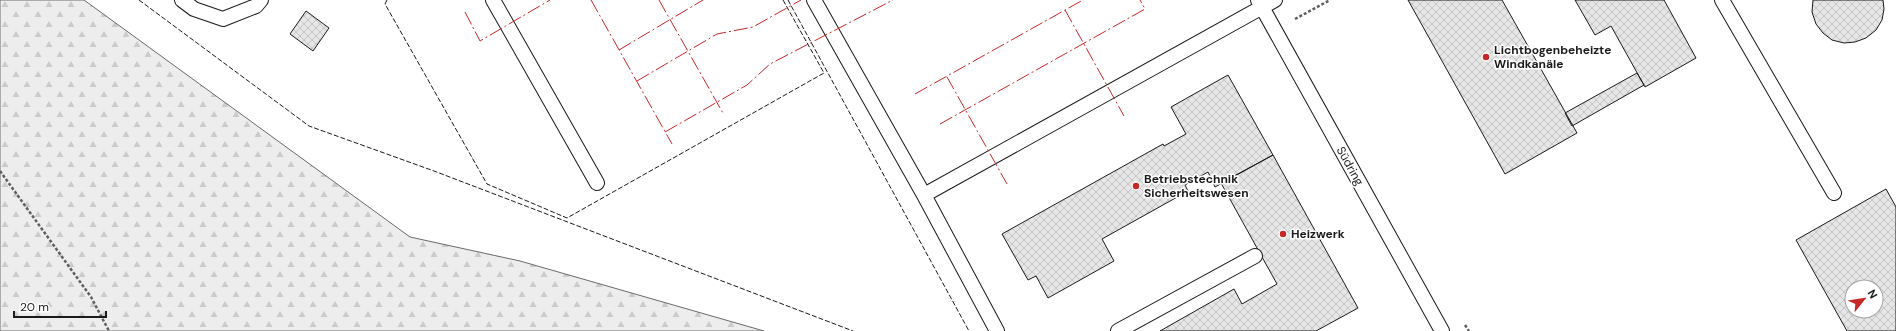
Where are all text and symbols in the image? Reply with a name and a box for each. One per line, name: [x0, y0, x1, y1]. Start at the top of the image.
place label: Lichtbogenbeheizte Windkanäle: [1494, 42, 1611, 72]
marker: Lichtbogenbeheizte Windkanäle: [1481, 52, 1491, 62]
street label: Südring: [1333, 144, 1367, 189]
place label: Betriebstechnik Sicherheitswesen: [1144, 171, 1249, 201]
marker: Betriebstechnik Sicherheitswesen: [1131, 181, 1141, 191]
place label: Heizwerk: [1291, 226, 1345, 242]
marker: Heizwerk: [1278, 229, 1288, 239]
north arrow: [1844, 279, 1884, 319]
text: N: [1865, 287, 1881, 301]
scale bar: [14, 293, 106, 319]
text: 20 m: [20, 299, 49, 315]

